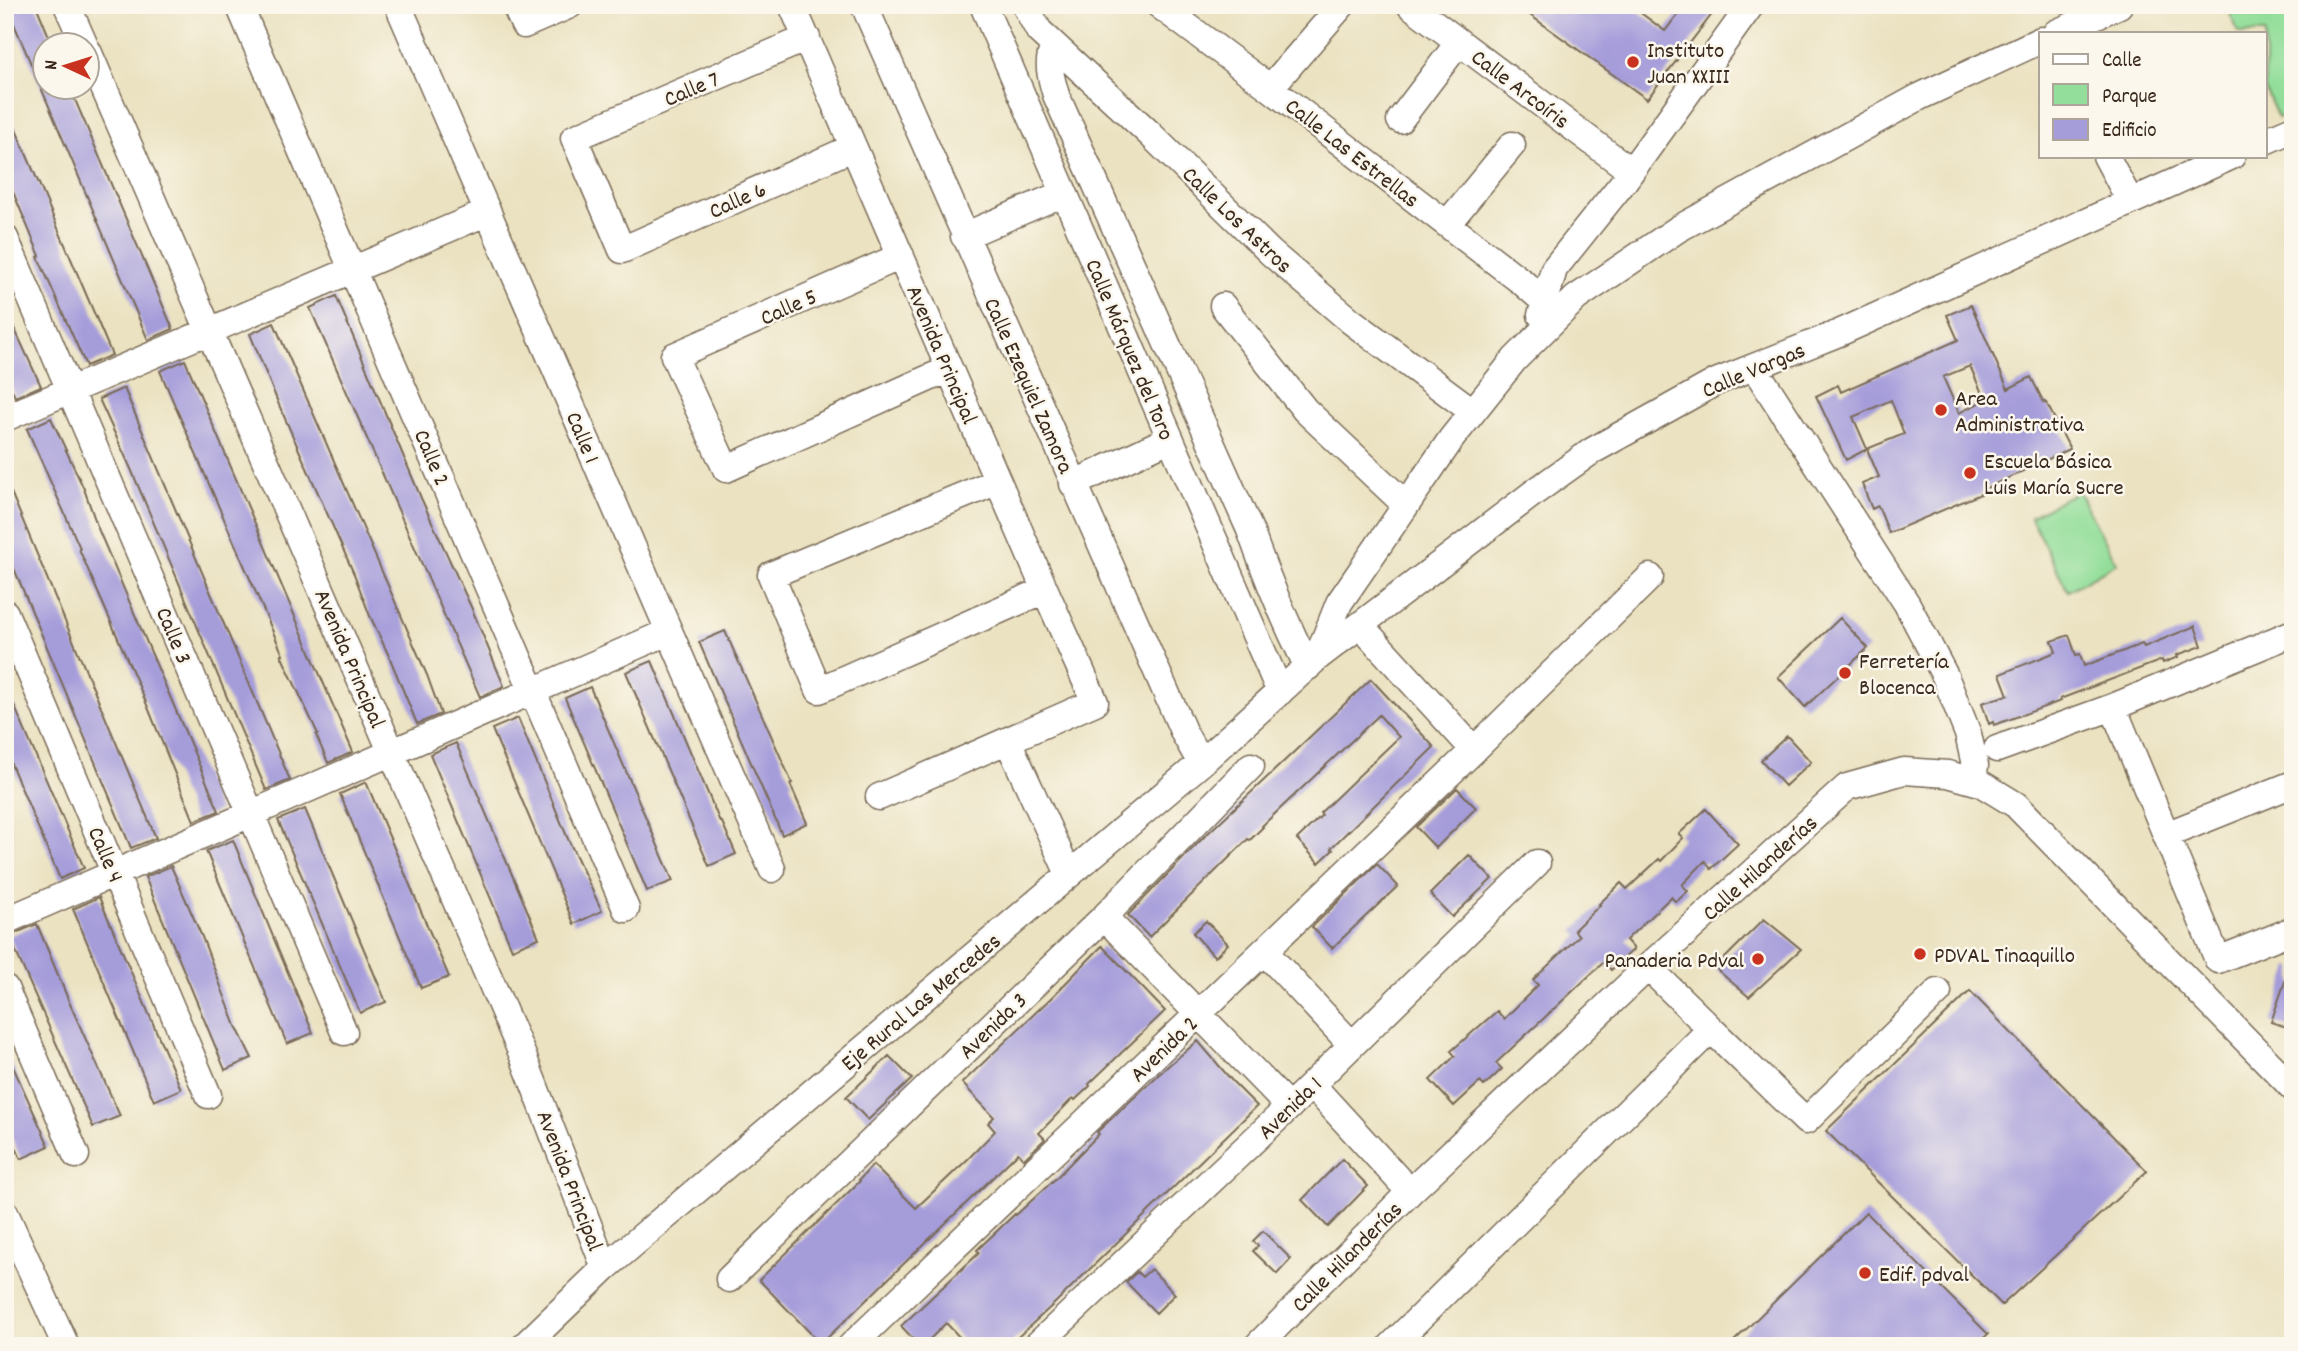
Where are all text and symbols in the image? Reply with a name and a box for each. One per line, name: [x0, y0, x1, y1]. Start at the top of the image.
north arrow: [32, 32, 102, 102]
legend: [2039, 32, 2266, 158]
place label: Instituto Juan XXIII: [1647, 36, 1730, 95]
street label: Calle Arcoíris: [1463, 43, 1575, 139]
text: Calle: [2102, 47, 2141, 77]
marker: Instituto Juan XXIII: [1625, 54, 1641, 70]
text: N: [39, 59, 66, 71]
street label: Calle 7: [660, 65, 725, 118]
text: Parque: [2102, 83, 2157, 113]
street label: Calle Las Estrellas: [1277, 92, 1425, 218]
text: Edificio: [2102, 117, 2157, 147]
street label: Calle Los Astros: [1173, 160, 1298, 283]
street label: Calle 6: [704, 175, 772, 229]
street label: Calle Márquez del Toro: [1075, 255, 1181, 446]
street label: Avenida Principal: [896, 281, 984, 430]
street label: Calle 5: [756, 282, 823, 336]
street label: Calle Ezequiel Zamora: [973, 293, 1081, 481]
street label: Calle Vargas: [1698, 336, 1811, 409]
place label: Area Administrativa: [1955, 384, 2085, 443]
marker: Area Administrativa: [1933, 402, 1949, 418]
street label: Calle 1: [555, 407, 606, 469]
street label: Calle 2: [403, 425, 456, 492]
place label: Escuela Básica Luis María Sucre: [1984, 447, 2124, 506]
marker: Escuela Básica Luis María Sucre: [1962, 465, 1978, 481]
street label: Avenida Principal: [304, 585, 392, 734]
street label: Calle 3: [145, 603, 198, 670]
place label: Ferretería Blocenca: [1859, 647, 1950, 706]
marker: Ferretería Blocenca: [1837, 665, 1853, 681]
street label: Calle Hilanderías: [1696, 809, 1826, 931]
street label: Calle 4: [77, 822, 130, 889]
street label: Eje Rural Las Mercedes: [835, 927, 1010, 1081]
place label: PDVAL Tinaquillo: [1934, 941, 2075, 974]
place label: Panaderia Pdval: [1605, 946, 1745, 979]
marker: PDVAL Tinaquillo: [1912, 946, 1928, 962]
marker: Panaderia Pdval: [1750, 951, 1766, 967]
street label: Avenida 3: [953, 986, 1036, 1069]
street label: Avenida 2: [1124, 1009, 1207, 1092]
street label: Avenida 1: [1252, 1070, 1331, 1149]
street label: Avenida Principal: [526, 1106, 610, 1257]
street label: Calle Hilanderías: [1285, 1195, 1412, 1322]
place label: Edif. pdval: [1879, 1260, 1969, 1293]
marker: Edif. pdval: [1857, 1265, 1873, 1281]

